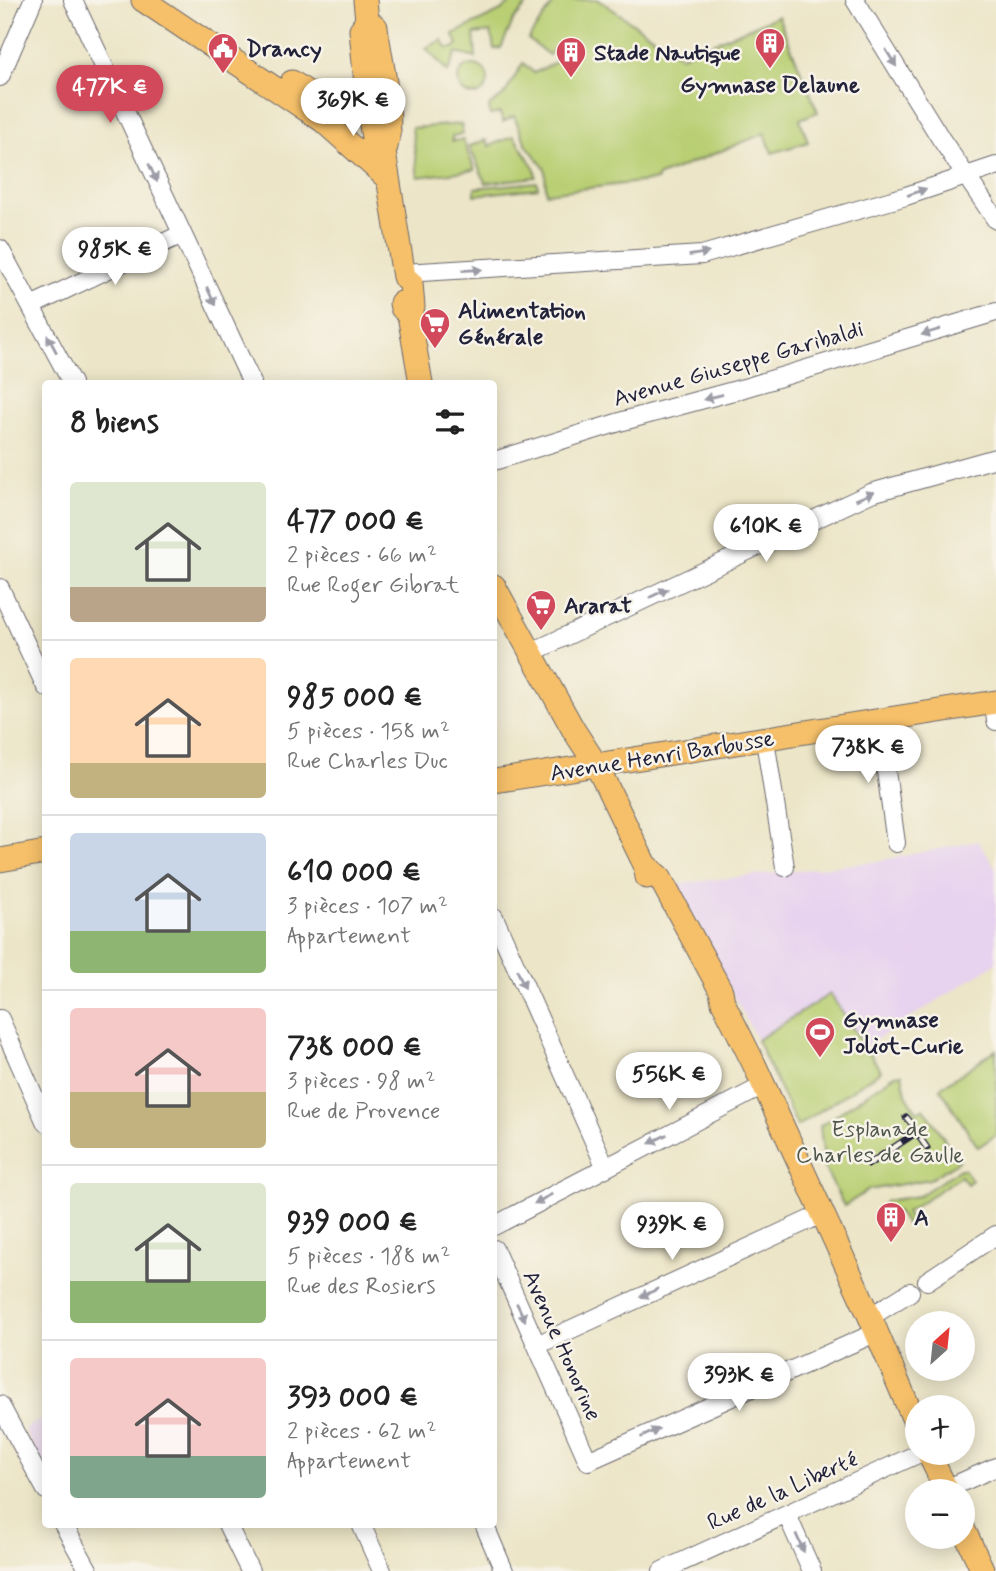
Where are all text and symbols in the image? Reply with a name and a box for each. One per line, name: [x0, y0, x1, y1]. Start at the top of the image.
building icon: Gymnase Delaune: [753, 26, 787, 70]
public building icon: Drancy: [206, 31, 240, 75]
place label: Drancy: [246, 35, 322, 65]
building icon: Stade Nautique: [554, 35, 588, 79]
place label: Stade Nautique: [594, 39, 741, 69]
one-way arrow: [884, 48, 897, 67]
pin: 477K €: [53, 66, 167, 125]
place label: Gymnase Delaune: [680, 71, 860, 101]
text: 477K €: [72, 73, 148, 103]
pin: 369K €: [296, 78, 410, 138]
text: 369K €: [317, 86, 389, 116]
one-way arrow: [148, 163, 159, 183]
one-way arrow: [907, 186, 928, 197]
pin: 985K €: [58, 228, 172, 287]
text: 985K €: [78, 235, 152, 265]
one-way arrow: [688, 248, 710, 259]
one-way arrow: [461, 264, 483, 275]
one-way arrow: [205, 286, 217, 306]
place label: Alimentation Générale: [458, 297, 586, 353]
supermarket icon: Alimentation Générale: [418, 306, 452, 350]
street label: Avenue Giuseppe Garibaldi: [610, 315, 867, 415]
one-way arrow: [920, 327, 941, 337]
one-way arrow: [46, 334, 58, 354]
one-way arrow: [702, 392, 724, 403]
text: 8 biens: [70, 403, 159, 442]
icon: filters: [431, 403, 469, 441]
one-way arrow: [855, 491, 876, 502]
text: 477 000 €: [287, 502, 424, 541]
pin: 610K €: [709, 504, 823, 564]
icon: home: [126, 510, 210, 594]
text: 610K €: [729, 512, 803, 542]
text: 2 pièces · 66 m²: [287, 541, 437, 571]
text: Rue Roger Gibrat: [287, 571, 459, 601]
one-way arrow: [649, 587, 669, 599]
supermarket icon: Ararat: [524, 588, 558, 632]
place label: Ararat: [564, 592, 632, 622]
text: 985 000 €: [287, 678, 423, 717]
icon: home: [126, 686, 210, 770]
text: 5 pièces · 158 m²: [287, 717, 450, 747]
street label: Avenue Henri Barbusse: [548, 724, 777, 790]
pin: 738K €: [811, 726, 925, 785]
text: 738K €: [831, 733, 905, 763]
text: Rue Charles Duc: [287, 747, 448, 777]
text: 610 000 €: [287, 853, 421, 892]
icon: home: [126, 861, 210, 945]
text: 3 pièces · 107 m²: [287, 892, 448, 922]
text: Appartement: [287, 922, 411, 952]
one-way arrow: [515, 969, 527, 989]
place label: Gymnase Joliot-Curie: [843, 1006, 964, 1062]
sports icon: Gymnase Joliot-Curie: [803, 1015, 837, 1059]
text: 738 000 €: [287, 1028, 422, 1067]
icon: home: [126, 1036, 210, 1120]
pin: 556K €: [612, 1052, 726, 1112]
text: 556K €: [632, 1060, 706, 1090]
text: 3 pièces · 98 m²: [287, 1067, 436, 1097]
text: Rue de Provence: [287, 1097, 440, 1127]
park label: Esplanade Charles de Gaulle: [796, 1115, 964, 1171]
one-way arrow: [648, 1134, 668, 1145]
one-way arrow: [533, 1193, 553, 1205]
building icon: A: [874, 1200, 908, 1244]
pin: 939K €: [615, 1202, 729, 1262]
text: 939 000 €: [287, 1203, 418, 1242]
place label: A: [914, 1204, 929, 1234]
text: 939K €: [637, 1210, 707, 1240]
icon: home: [126, 1211, 210, 1295]
text: 5 pièces · 188 m²: [287, 1242, 450, 1272]
street label: Avenue Honorine: [515, 1266, 608, 1426]
text: Rue des Rosiers: [287, 1272, 435, 1302]
one-way arrow: [639, 1288, 659, 1299]
one-way arrow: [515, 1302, 526, 1322]
north arrow: [905, 1311, 975, 1381]
map controls: [905, 1311, 975, 1549]
pin: 393K €: [682, 1354, 796, 1413]
text: 393K €: [703, 1361, 775, 1391]
text: 393 000 €: [287, 1378, 419, 1417]
icon: home: [126, 1386, 210, 1470]
button: +: [905, 1395, 975, 1465]
text: 2 pièces · 62 m²: [287, 1417, 436, 1447]
one-way arrow: [640, 1427, 660, 1439]
street label: Rue de la Liberté: [703, 1445, 863, 1538]
text: Appartement: [287, 1447, 411, 1477]
button: −: [905, 1479, 975, 1549]
one-way arrow: [794, 1533, 805, 1553]

